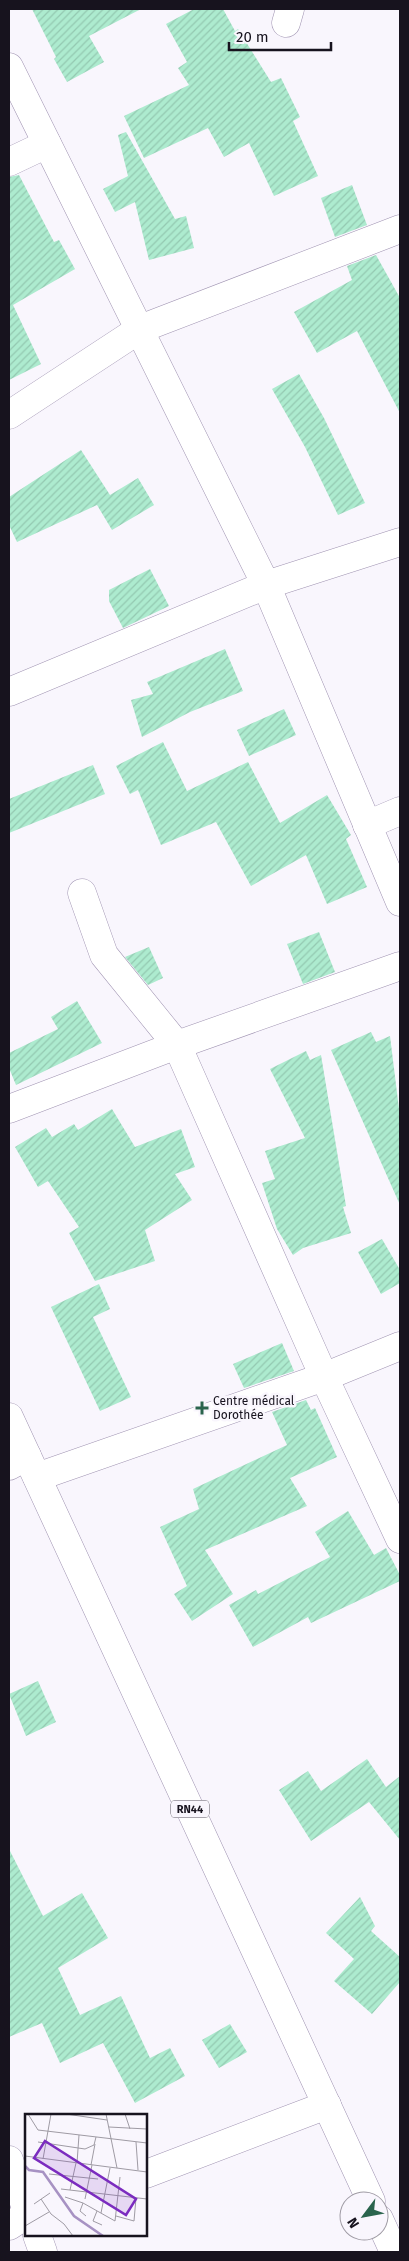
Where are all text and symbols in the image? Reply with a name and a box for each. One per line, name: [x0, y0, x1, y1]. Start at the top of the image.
scale bar: [229, 20, 332, 52]
text: 20 m: [236, 28, 269, 46]
place label: Centre médical Dorothée: [213, 1394, 295, 1422]
marker: Centre médical Dorothée: [195, 1401, 209, 1415]
road number: RN44: [171, 1800, 209, 1818]
inset map: [25, 2114, 148, 2236]
north arrow: [339, 2191, 389, 2241]
text: N: [344, 2214, 363, 2231]

